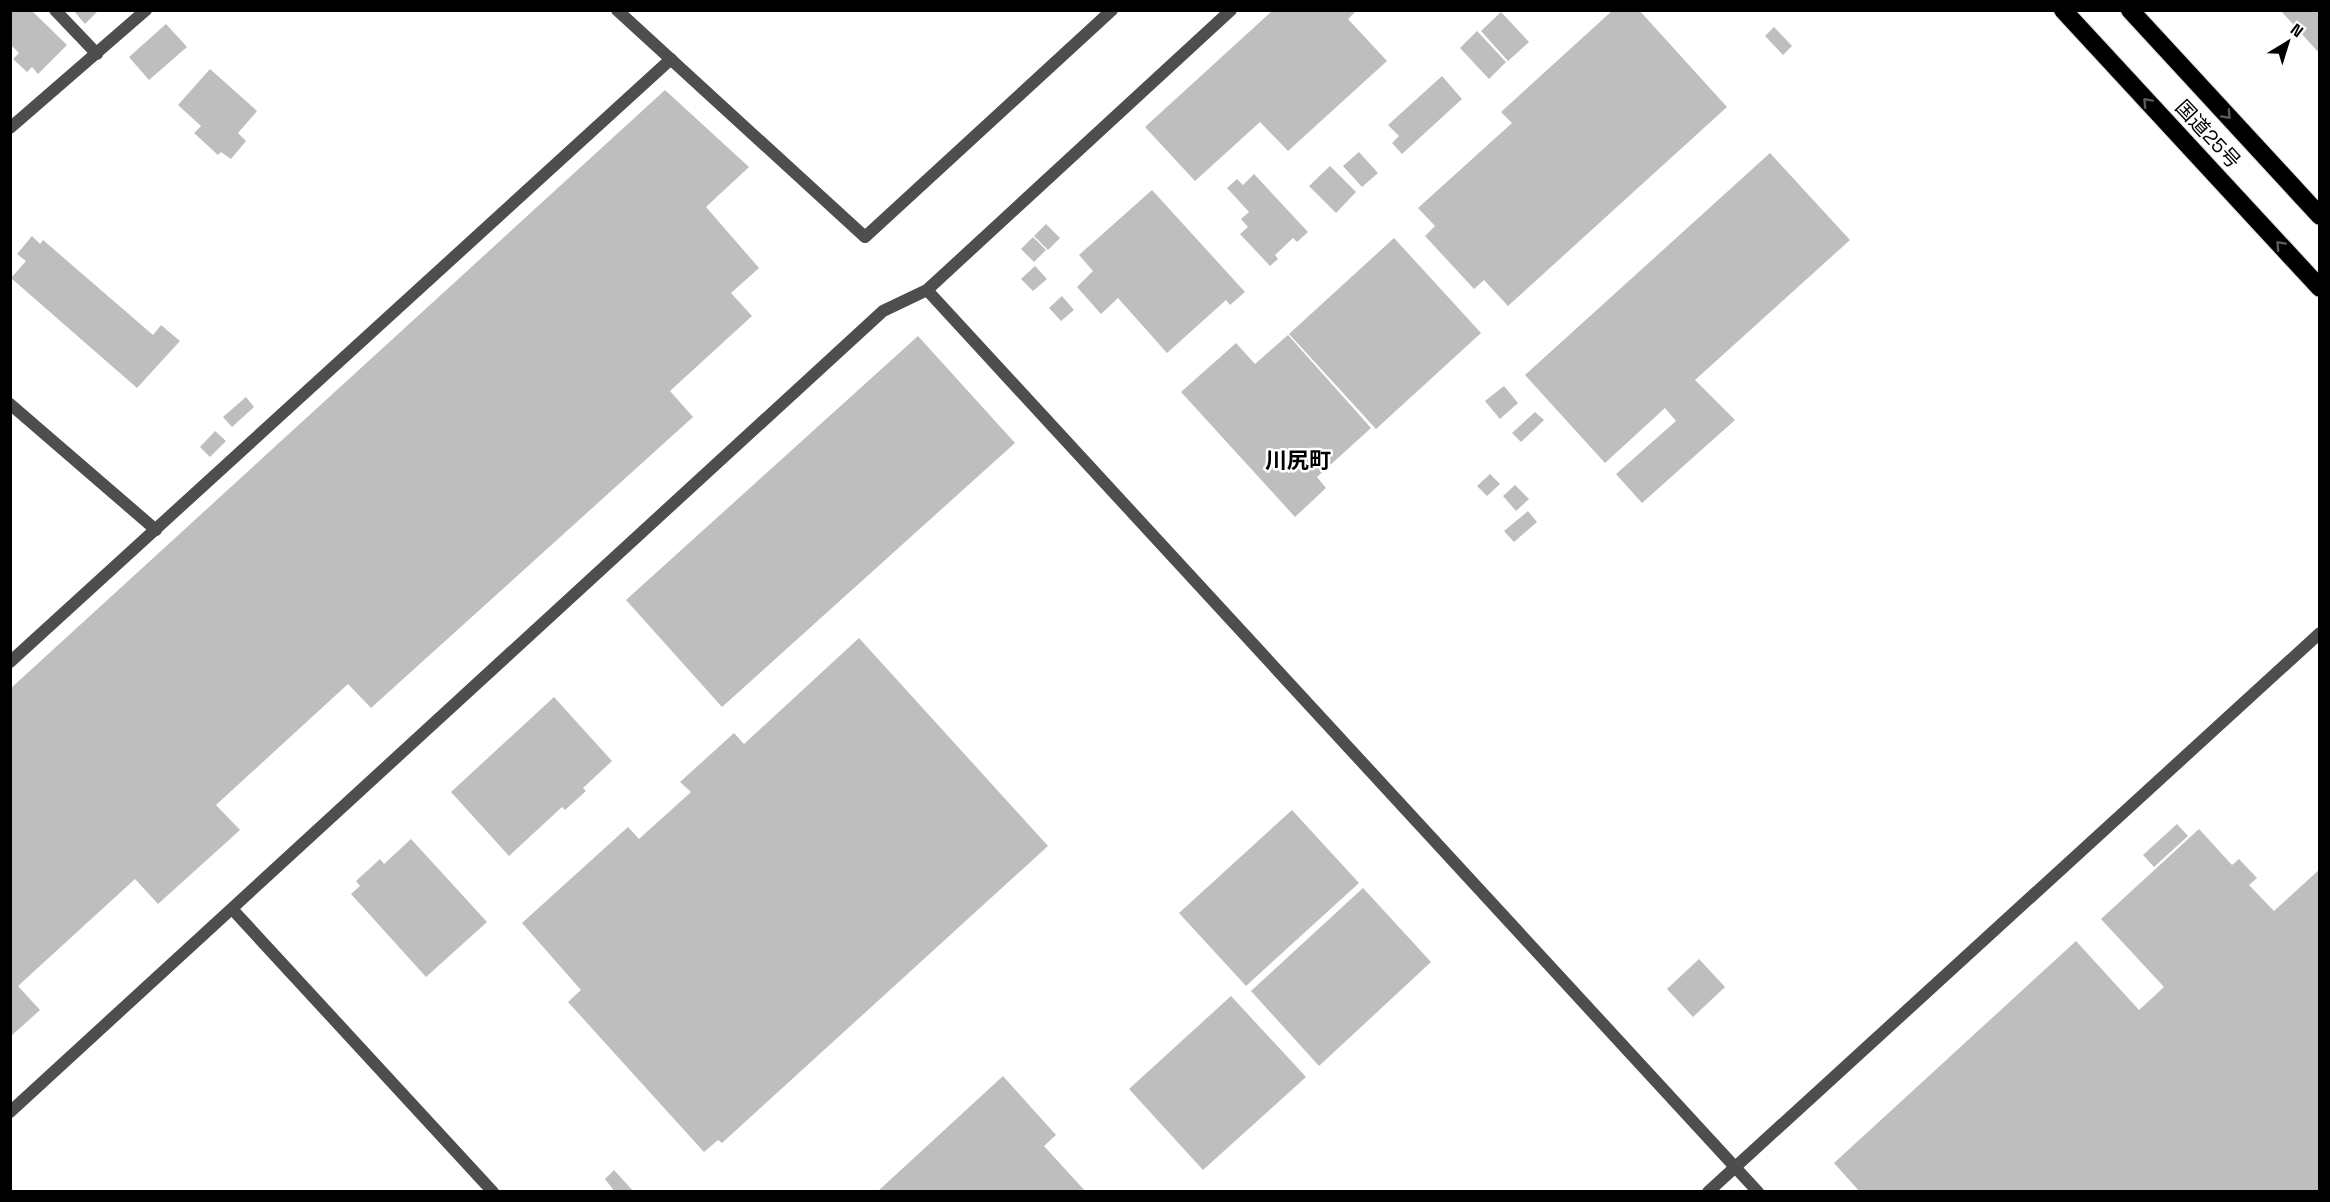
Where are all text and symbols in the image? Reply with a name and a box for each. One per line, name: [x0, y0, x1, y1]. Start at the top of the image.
north arrow: [2258, 12, 2318, 72]
text: N: [2286, 19, 2308, 42]
street label: 国道25号: [2170, 94, 2246, 174]
one-way arrow: [2143, 98, 2154, 109]
one-way arrow: [2220, 109, 2231, 119]
one-way arrow: [2276, 241, 2287, 252]
district label: 川尻町: [1265, 446, 1331, 474]

